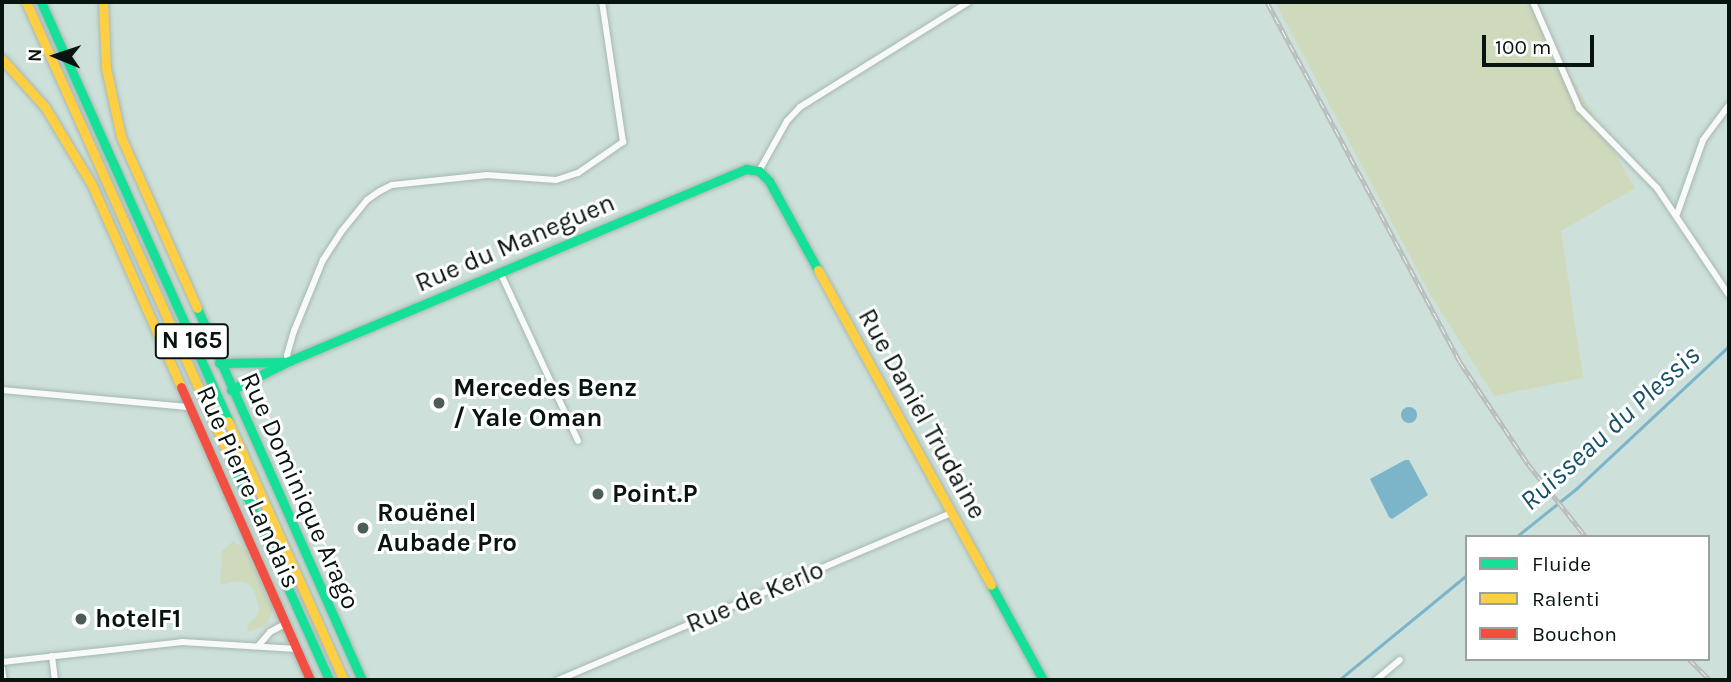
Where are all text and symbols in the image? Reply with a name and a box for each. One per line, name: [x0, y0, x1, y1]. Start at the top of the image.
north arrow: [21, 21, 91, 91]
scale bar: [1486, 21, 1598, 65]
text: 100 m: [1495, 35, 1552, 59]
text: N: [24, 48, 46, 62]
street label: Rue du Maneguen: [411, 187, 619, 299]
street label: Rue Daniel Trudaine: [851, 303, 993, 525]
road number: N 165: [154, 320, 230, 362]
water label: Ruisseau du Plessis: [1513, 338, 1707, 518]
street label: Rue Dominique Arago: [234, 368, 366, 614]
place label: Mercedes Benz / Yale Oman: [453, 372, 637, 434]
street label: Rue Pierre Landais: [189, 381, 307, 593]
marker: Mercedes Benz / Yale Oman: [431, 395, 447, 411]
place label: Point.P: [612, 478, 697, 510]
marker: Point.P: [590, 486, 606, 502]
place label: Rouënel Aubade Pro: [377, 497, 517, 558]
marker: Rouënel Aubade Pro: [355, 520, 371, 536]
legend: [1465, 535, 1710, 661]
text: Fluide: [1532, 552, 1591, 576]
street label: Rue de Kerlo: [682, 554, 828, 640]
text: Ralenti: [1532, 587, 1600, 611]
place label: hotelF1: [95, 603, 181, 635]
marker: hotelF1: [73, 611, 89, 627]
text: Bouchon: [1532, 622, 1617, 646]

